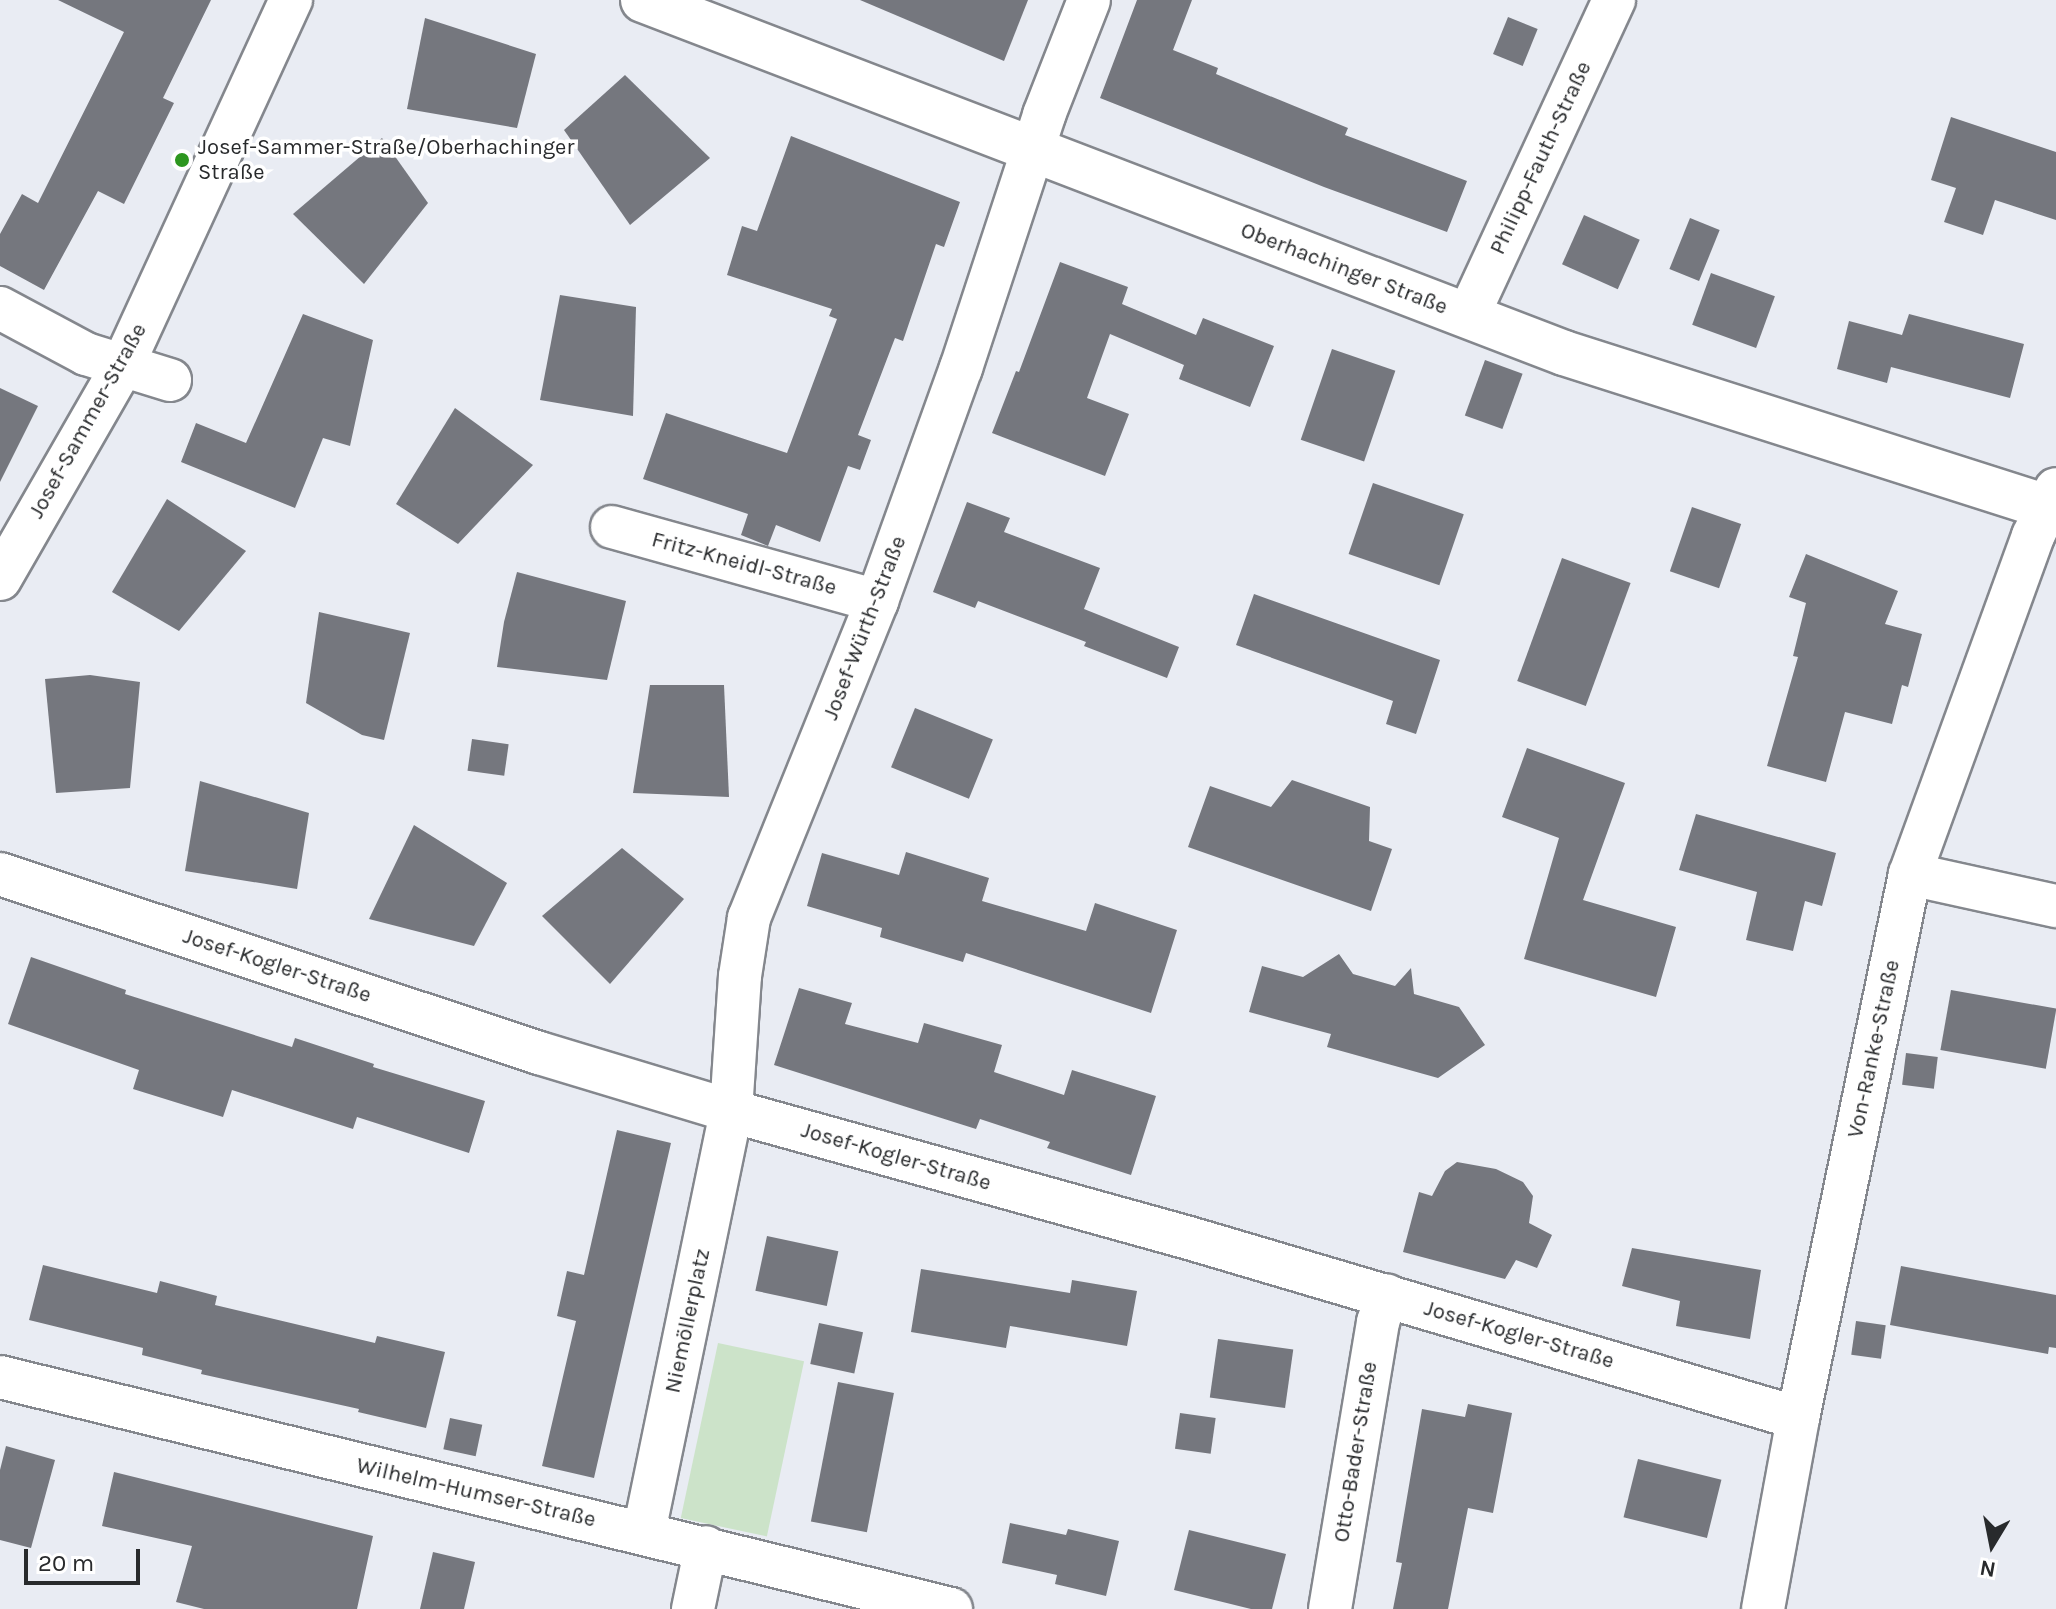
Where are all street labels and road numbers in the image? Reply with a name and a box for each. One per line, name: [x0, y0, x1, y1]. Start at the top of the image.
street label: Philipp-Fauth-Straße: [1485, 57, 1597, 259]
street label: Oberhachinger Straße: [1237, 217, 1451, 321]
street label: Josef-Sammer-Straße: [23, 319, 153, 523]
street label: Fritz-Kneidl-Straße: [649, 527, 839, 601]
street label: Josef-Würth-Straße: [818, 532, 912, 724]
street label: Josef-Kogler-Straße: [180, 923, 374, 1009]
street label: Von-Ranke-Straße: [1842, 958, 1906, 1140]
street label: Josef-Kogler-Straße: [798, 1117, 994, 1197]
street label: Niemöllerplatz: [660, 1246, 716, 1396]
street label: Josef-Kogler-Straße: [1421, 1295, 1617, 1375]
street label: Otto-Bader-Straße: [1329, 1360, 1383, 1544]
street label: Wilhelm-Humser-Straße: [354, 1453, 598, 1533]

